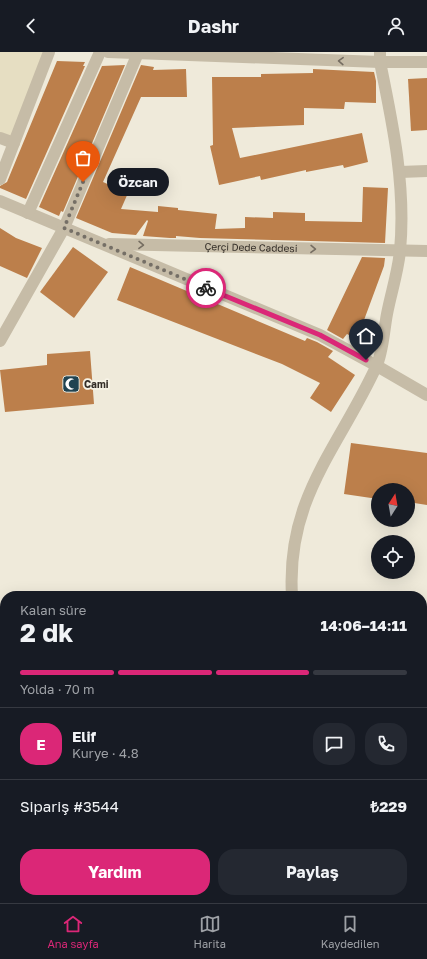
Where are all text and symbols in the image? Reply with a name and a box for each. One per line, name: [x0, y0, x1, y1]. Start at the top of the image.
icon: back: [20, 15, 42, 37]
text: Dashr: [188, 15, 239, 37]
icon: person: [385, 15, 407, 37]
one-way arrow: [338, 57, 344, 65]
pin: [66, 141, 100, 182]
icon: bag: [72, 147, 94, 169]
callout: Özcan: [107, 168, 169, 196]
text: Özcan: [118, 174, 158, 190]
street label: Çerçi Dede Caddesi: [204, 240, 298, 254]
one-way arrow: [138, 241, 144, 249]
one-way arrow: [310, 245, 316, 254]
courier: [186, 268, 226, 308]
icon: bike: [195, 277, 217, 299]
pin: [349, 319, 383, 360]
icon: home: [355, 325, 377, 347]
mosque icon: Cami: [61, 374, 81, 394]
place label: Cami: [84, 378, 109, 390]
north arrow: [371, 483, 415, 527]
map controls: [371, 483, 415, 579]
button: locate: [371, 535, 415, 579]
text: Kalan süre: [20, 602, 86, 618]
text: 14:06–14:11: [321, 616, 407, 634]
text: 2 dk: [20, 617, 73, 648]
text: Yolda · 70 m: [20, 681, 95, 697]
button: chat: [313, 723, 355, 765]
button: phone: [365, 723, 407, 765]
text: Elif: [72, 727, 96, 745]
text: E: [36, 735, 46, 753]
text: Kurye · 4.8: [72, 745, 139, 761]
text: Sipariş #3544: [20, 797, 119, 815]
text: ₺229: [371, 797, 407, 815]
button: Yardım: [20, 849, 210, 895]
button: Paylaş: [218, 849, 407, 895]
tab: Ana sayfa: [47, 913, 99, 950]
tab: Harita: [194, 913, 226, 950]
tab: Kaydedilen: [321, 913, 380, 950]

